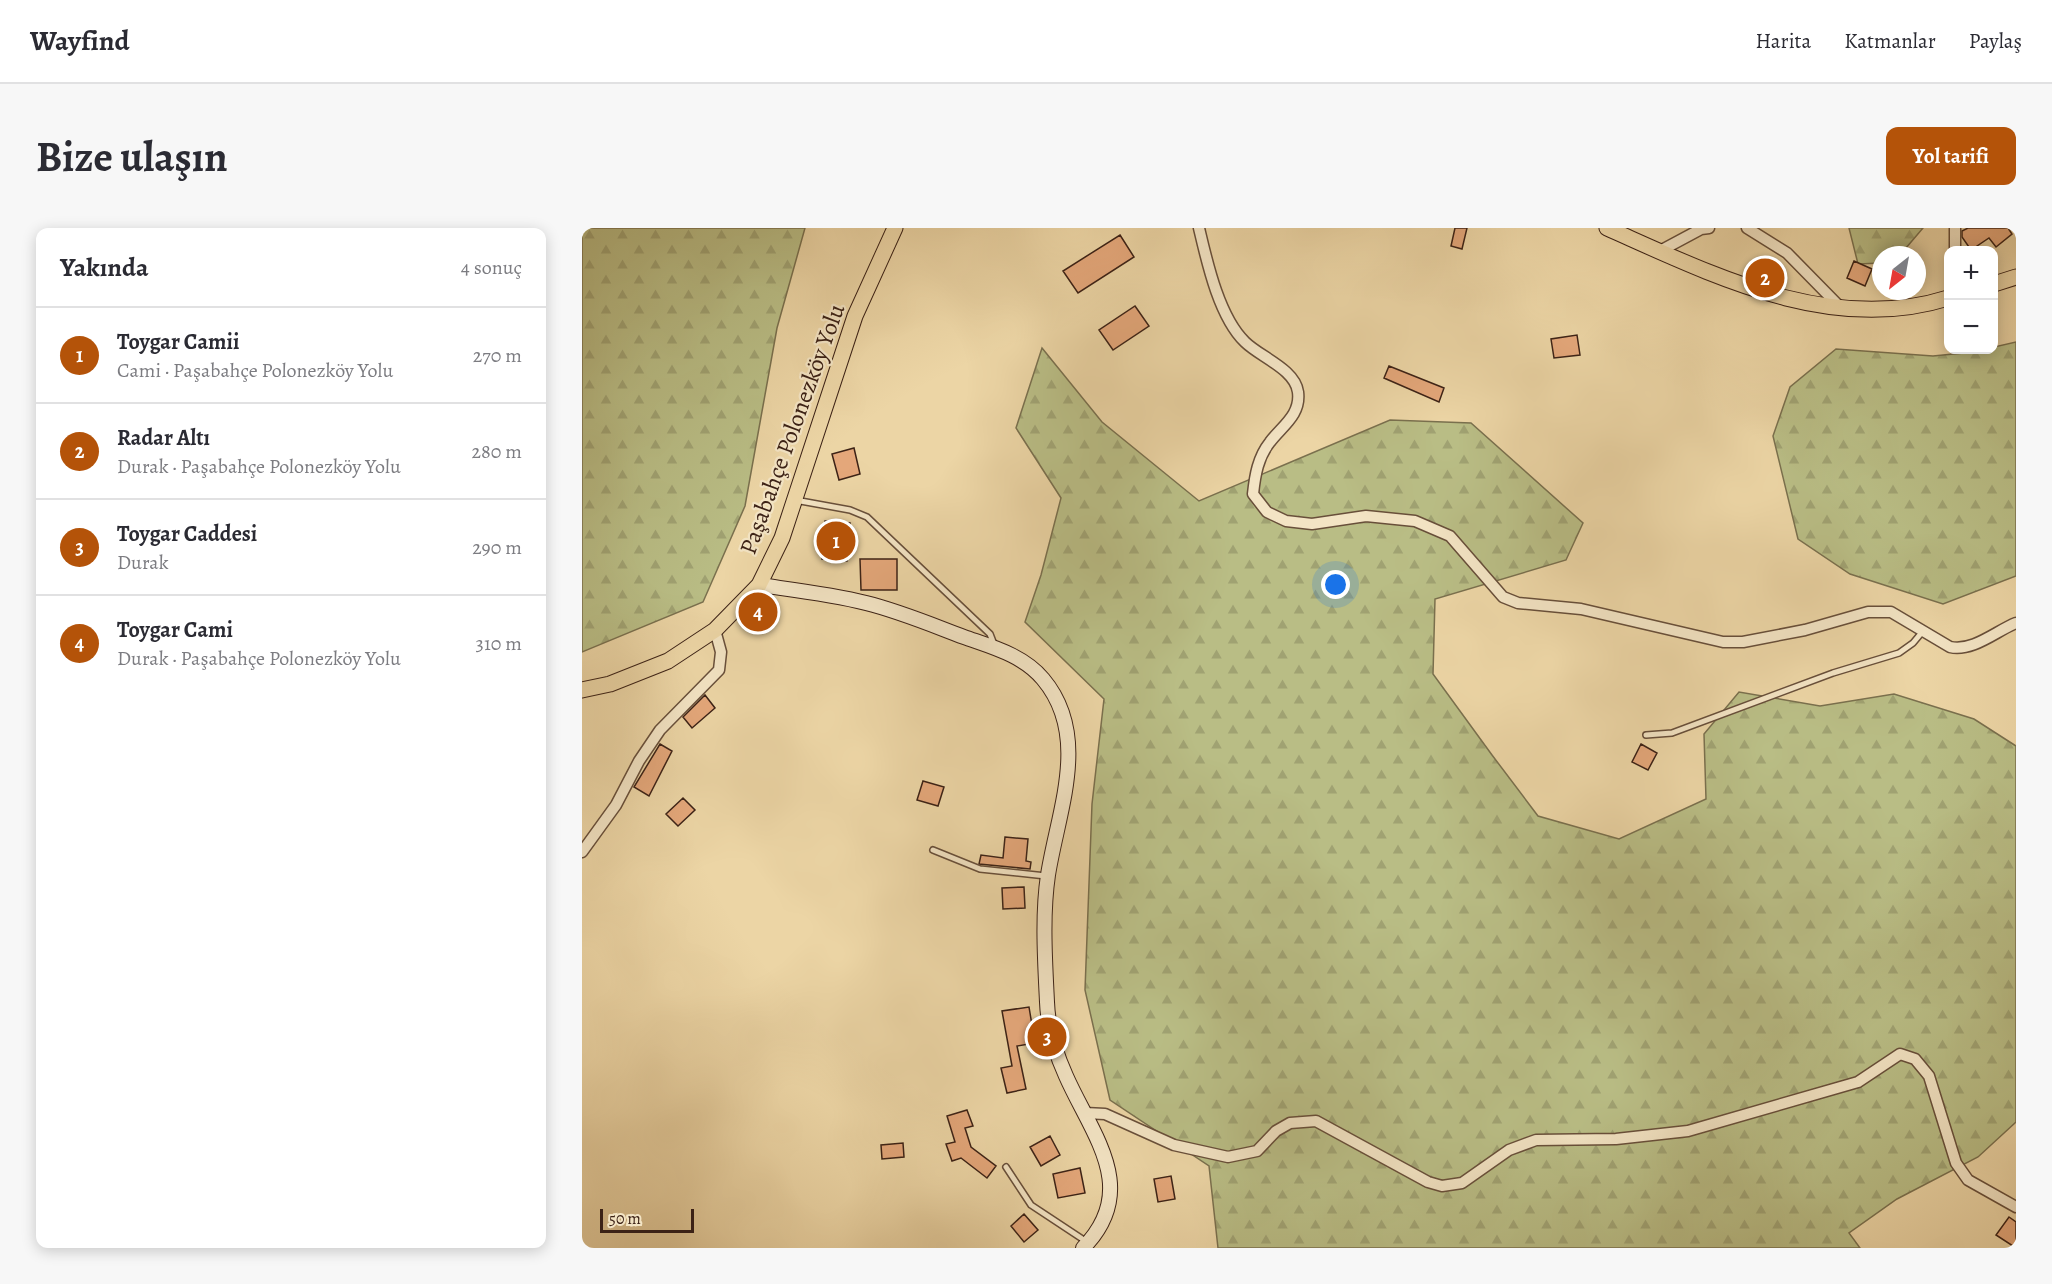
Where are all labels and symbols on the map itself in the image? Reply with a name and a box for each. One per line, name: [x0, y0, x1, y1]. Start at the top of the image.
north arrow: [1872, 246, 1926, 300]
pin: 2: [1746, 256, 1784, 300]
street label: Paşabahçe Polonezköy Yolu: [732, 299, 852, 559]
pin: 1: [816, 518, 856, 564]
your location: [1321, 570, 1350, 599]
pin: 4: [738, 590, 777, 634]
pin: 3: [1028, 1014, 1066, 1060]
scale bar: [600, 1206, 694, 1234]

